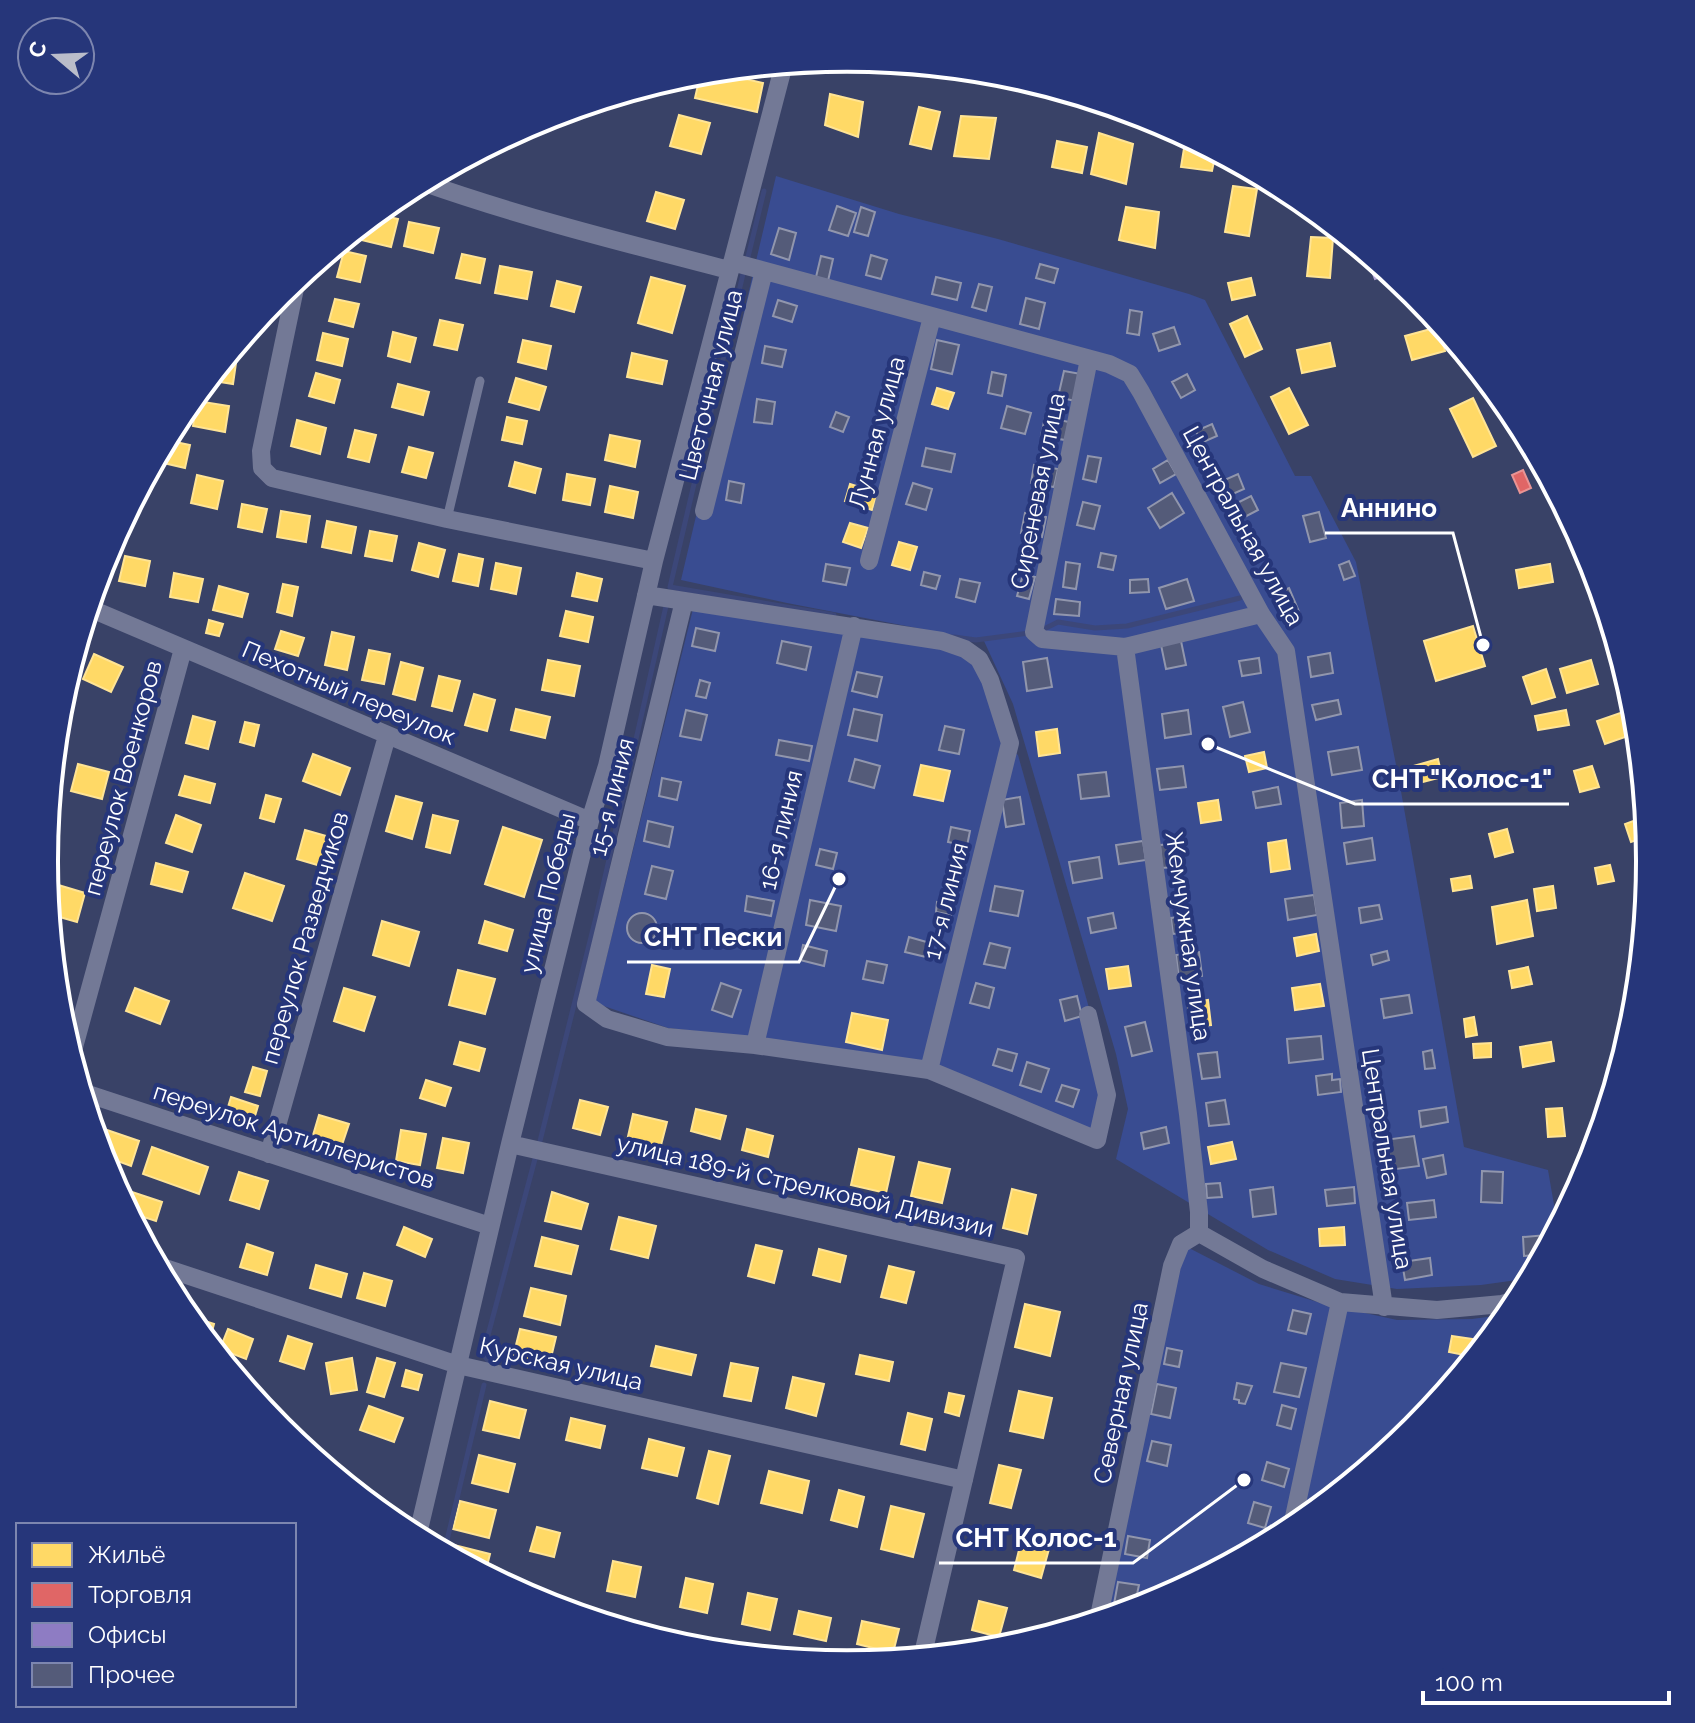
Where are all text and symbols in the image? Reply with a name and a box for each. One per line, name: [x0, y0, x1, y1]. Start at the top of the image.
north arrow: [16, 16, 96, 96]
text: С: [22, 38, 52, 61]
street label: Цветочная улица: [673, 287, 748, 483]
street label: Лунная улица: [842, 353, 911, 513]
street label: Сиреневая улица: [1004, 390, 1071, 592]
street label: Центральная улица: [1177, 421, 1310, 630]
callout: Аннино: [1325, 483, 1453, 533]
text: Аннино: [1341, 493, 1437, 523]
street label: Пехотный переулок: [238, 634, 460, 751]
street label: переулок Военкоров: [77, 657, 168, 899]
street label: 15-я линия: [583, 735, 640, 859]
callout: СНТ "Колос-1": [1355, 754, 1569, 804]
text: СНТ "Колос-1": [1372, 764, 1552, 794]
street label: 16-я линия: [753, 767, 808, 893]
street label: переулок Разведчиков: [255, 808, 354, 1067]
street label: улица Победы: [514, 810, 581, 976]
street label: Жемчужная улица: [1159, 829, 1218, 1042]
street label: 17-я линия: [917, 839, 974, 962]
callout: СНТ Пески: [627, 912, 799, 962]
text: СНТ Пески: [644, 922, 782, 952]
street label: Центральная улица: [1356, 1046, 1419, 1271]
street label: переулок Артиллеристов: [150, 1076, 438, 1195]
street label: улица 189-й Стрелковой Дивизии: [614, 1128, 996, 1243]
street label: Северная улица: [1087, 1299, 1154, 1486]
street label: Курская улица: [477, 1331, 646, 1396]
callout: СНТ Колос-1: [939, 1513, 1133, 1563]
legend: [16, 1523, 296, 1707]
text: СНТ Колос-1: [955, 1523, 1117, 1553]
text: Жильё: [88, 1540, 165, 1569]
text: Торговля: [88, 1580, 192, 1609]
text: Офисы: [88, 1620, 166, 1649]
scale bar: [1423, 1655, 1669, 1705]
text: Прочее: [88, 1660, 175, 1689]
text: 100 m: [1435, 1668, 1503, 1697]

